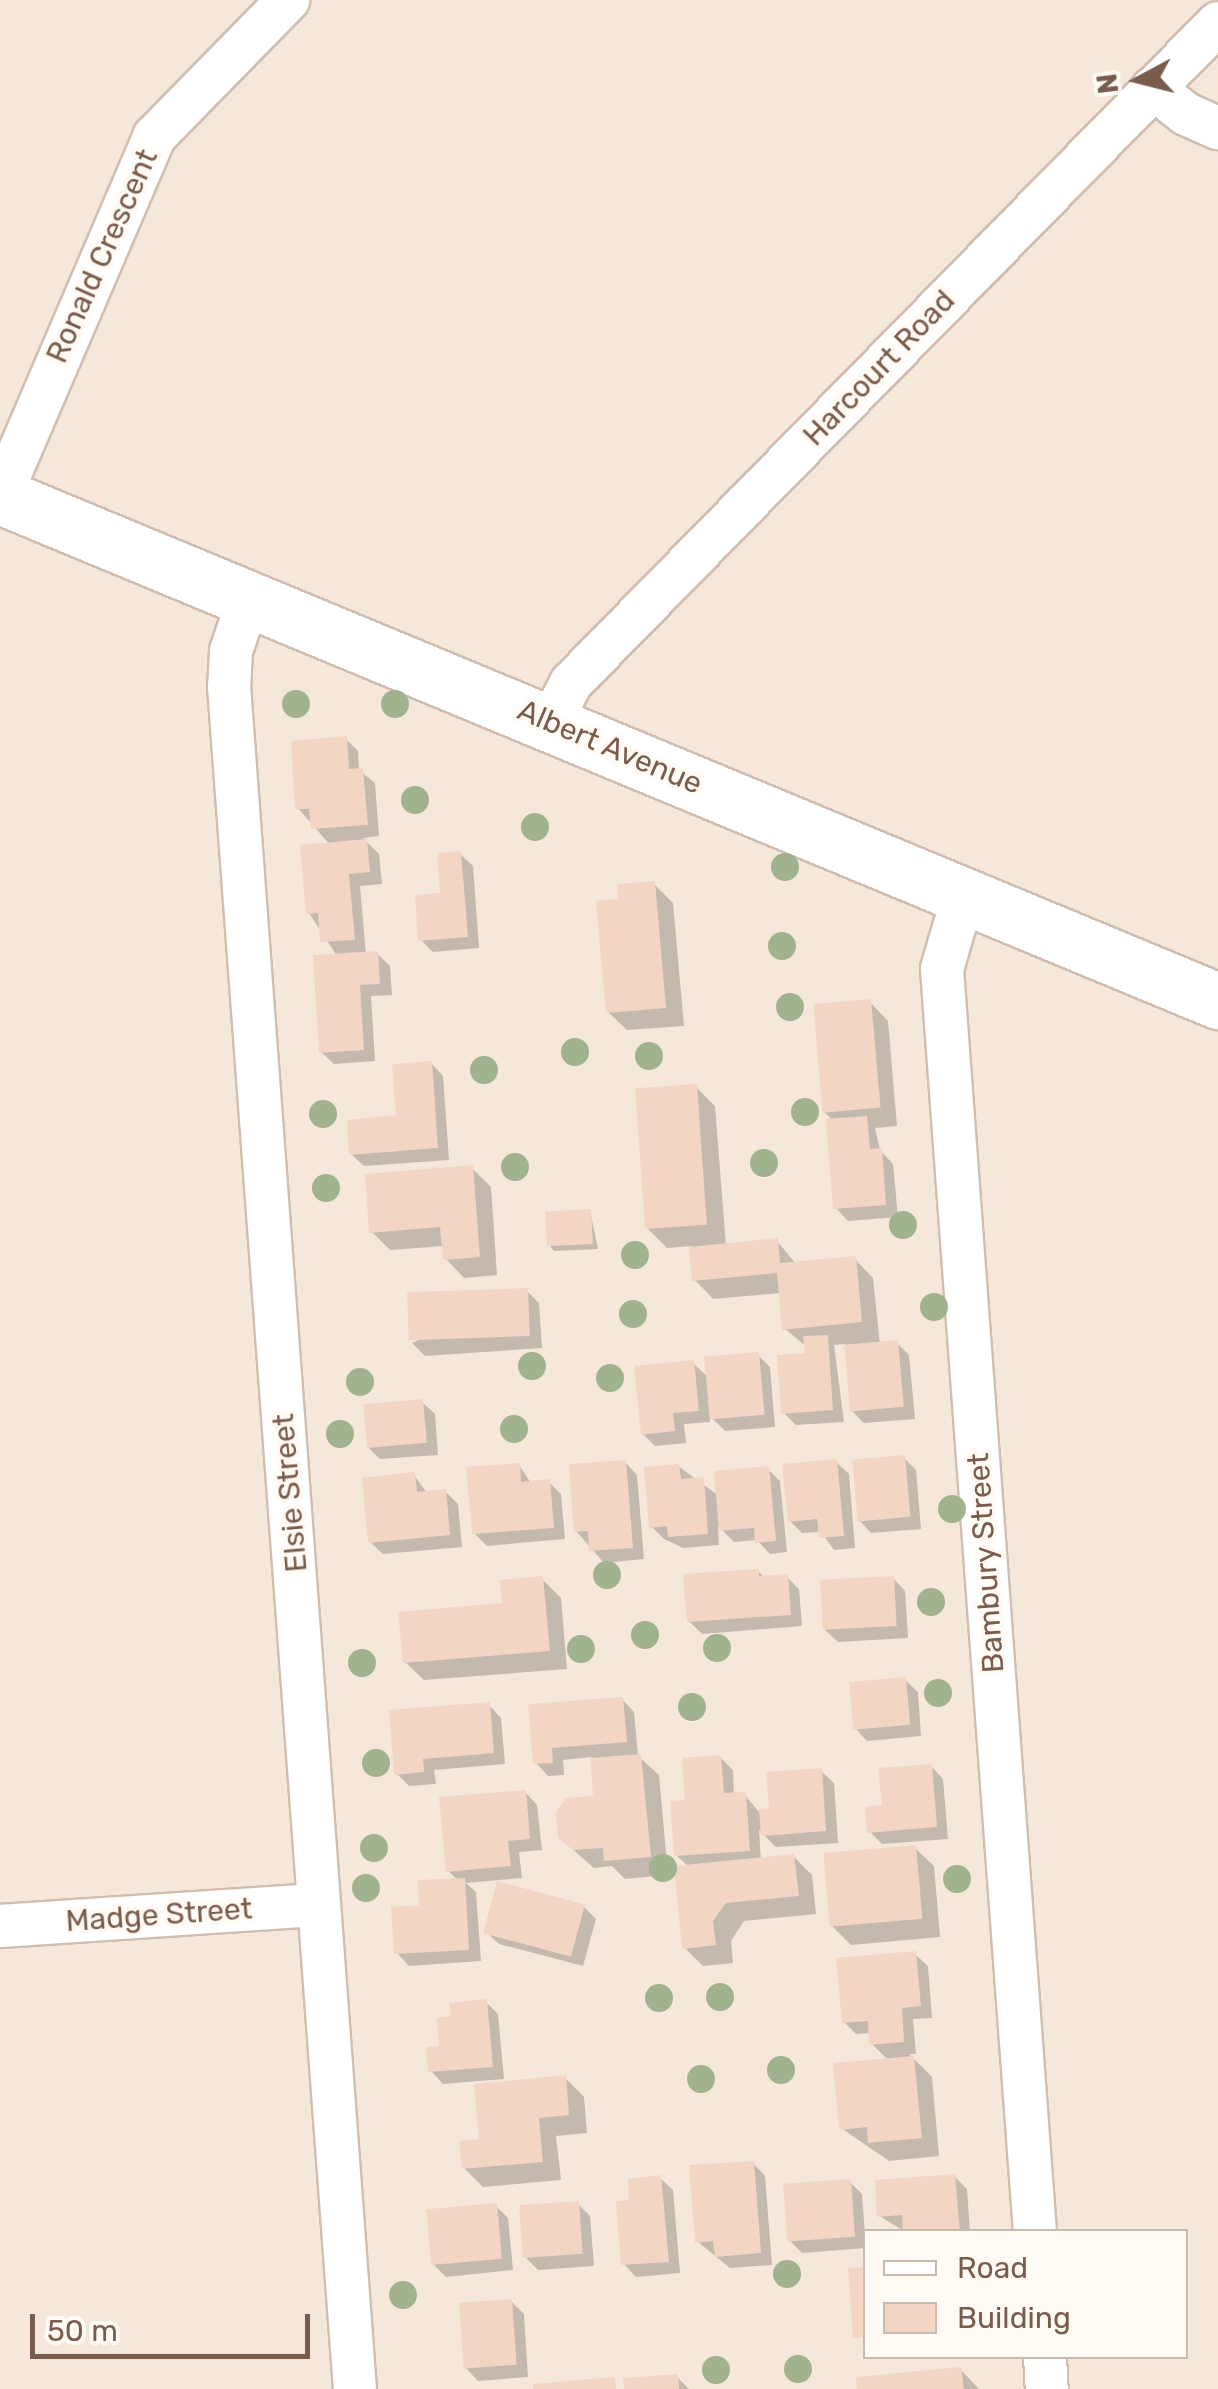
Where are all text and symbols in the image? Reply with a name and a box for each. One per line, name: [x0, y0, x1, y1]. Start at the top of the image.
north arrow: [1088, 30, 1188, 130]
text: N: [1090, 72, 1125, 96]
street label: Ronald Crescent: [39, 144, 165, 368]
street label: Harcourt Road: [796, 283, 962, 453]
street label: Albert Avenue: [512, 692, 708, 802]
street label: Elsie Street: [265, 1412, 315, 1574]
street label: Bambury Street: [960, 1451, 1012, 1675]
street label: Madge Street: [64, 1891, 254, 1939]
legend: [863, 2229, 1188, 2359]
text: Road: [957, 2250, 1028, 2286]
scale bar: [35, 2294, 315, 2356]
text: Building: [957, 2300, 1071, 2336]
text: 50 m: [47, 2313, 118, 2349]

